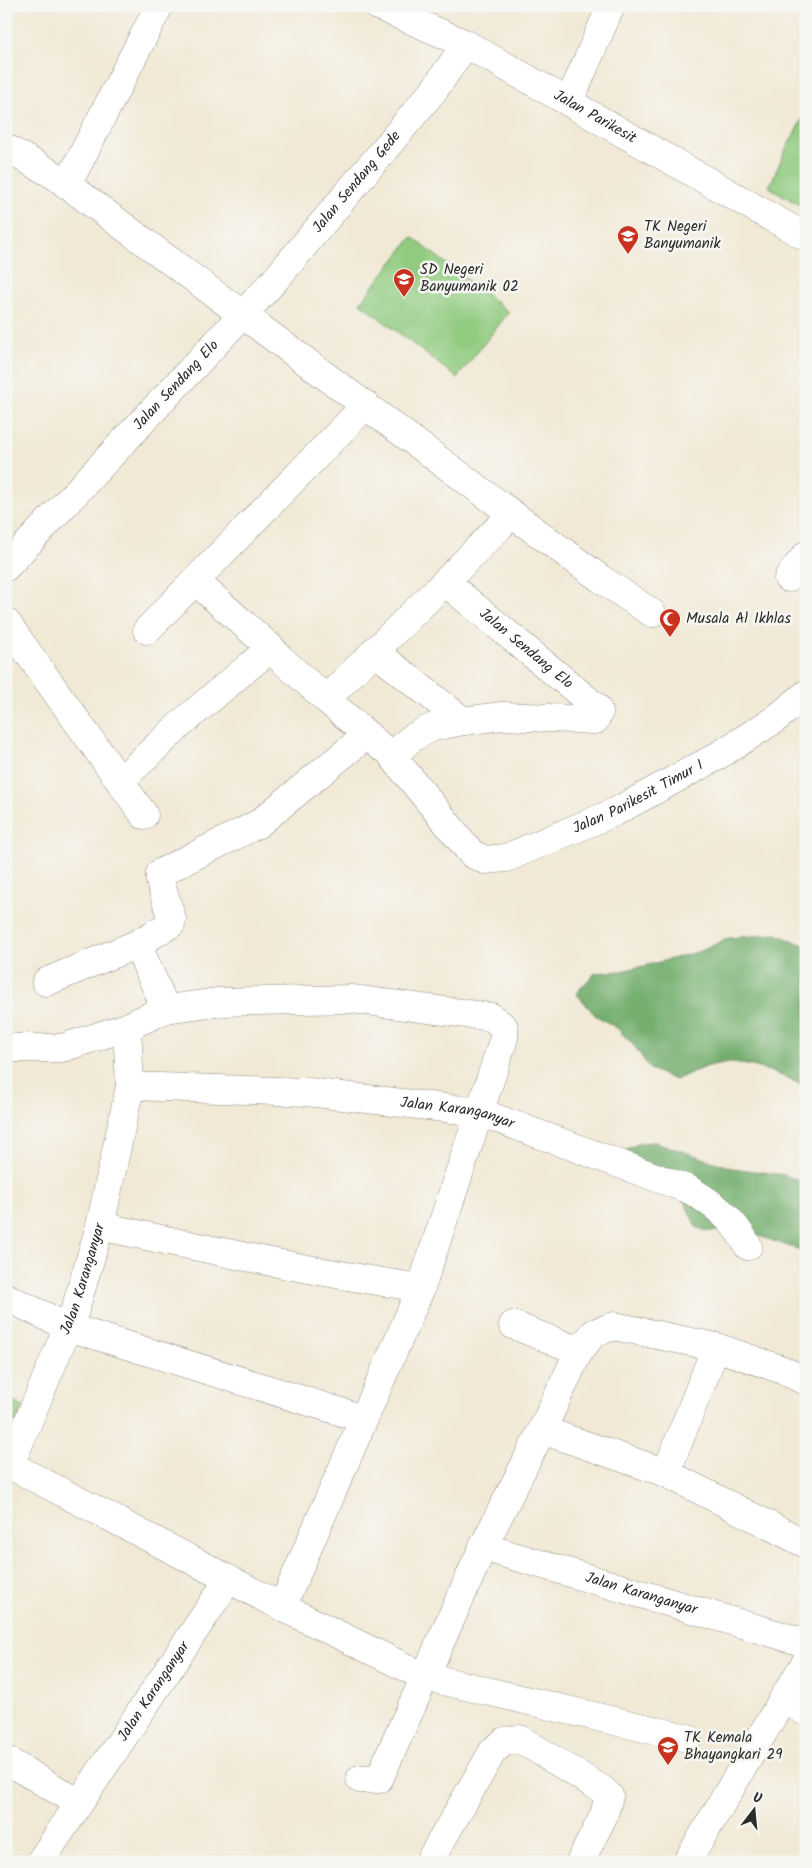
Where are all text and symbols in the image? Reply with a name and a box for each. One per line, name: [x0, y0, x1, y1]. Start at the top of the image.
street label: Jalan Parikesit: [549, 84, 641, 150]
street label: Jalan Sendang Gede: [307, 125, 407, 239]
place label: TK Negeri Banyumanik: [644, 215, 721, 256]
school or university icon: TK Negeri Banyumanik: [616, 224, 640, 255]
place label: SD Negeri Banyumanik 02: [420, 258, 519, 299]
school or university icon: SD Negeri Banyumanik 02: [392, 267, 416, 298]
street label: Jalan Sendang Elo: [128, 334, 225, 436]
street label: Jalan Sendang Elo: [473, 603, 579, 695]
mosque icon: Musala Al Ikhlas: [658, 607, 682, 638]
place label: Musala Al Ikhlas: [686, 607, 791, 631]
street label: Jalan Parikesit Timur I: [569, 754, 709, 841]
street label: Jalan Karanganyar: [399, 1091, 519, 1136]
street label: Jalan Karanganyar: [54, 1219, 112, 1339]
street label: Jalan Karanganyar: [582, 1566, 701, 1622]
street label: Jalan Karanganyar: [112, 1636, 197, 1746]
place label: TK Kemala Bhayangkari 29: [684, 1726, 783, 1767]
school or university icon: TK Kemala Bhayangkari 29: [656, 1735, 680, 1766]
north arrow: [730, 1786, 780, 1836]
text: U: [750, 1787, 765, 1810]

